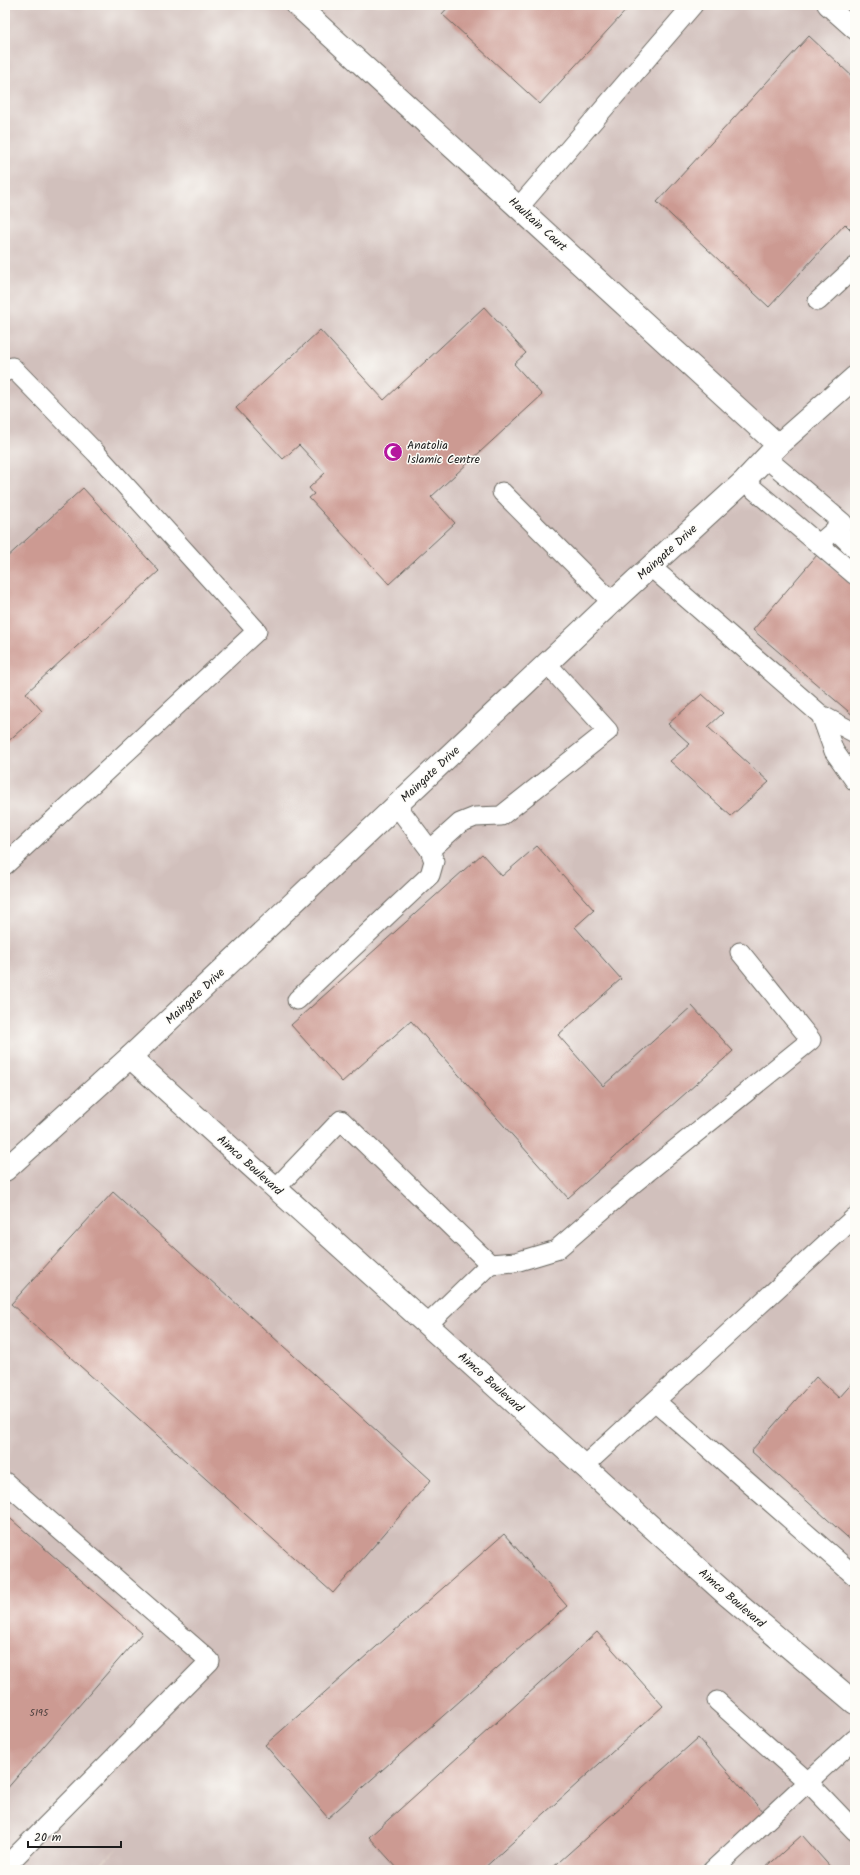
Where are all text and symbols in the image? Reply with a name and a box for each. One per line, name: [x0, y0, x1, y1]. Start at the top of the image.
street label: Haultain Court: [504, 193, 572, 256]
place label: Anatolia Islamic Centre: [407, 436, 481, 469]
mosque icon: Anatolia Islamic Centre: [382, 441, 404, 463]
street label: Maingate Drive: [633, 520, 702, 585]
street label: Maingate Drive: [396, 741, 465, 807]
street label: Maingate Drive: [161, 963, 230, 1029]
street label: Aimco Boulevard: [212, 1130, 288, 1201]
street label: Aimco Boulevard: [453, 1347, 529, 1418]
street label: Aimco Boulevard: [694, 1564, 770, 1633]
house number: 5195: [30, 1705, 49, 1721]
scale bar: [28, 1823, 121, 1849]
text: 20 m: [34, 1828, 62, 1847]

